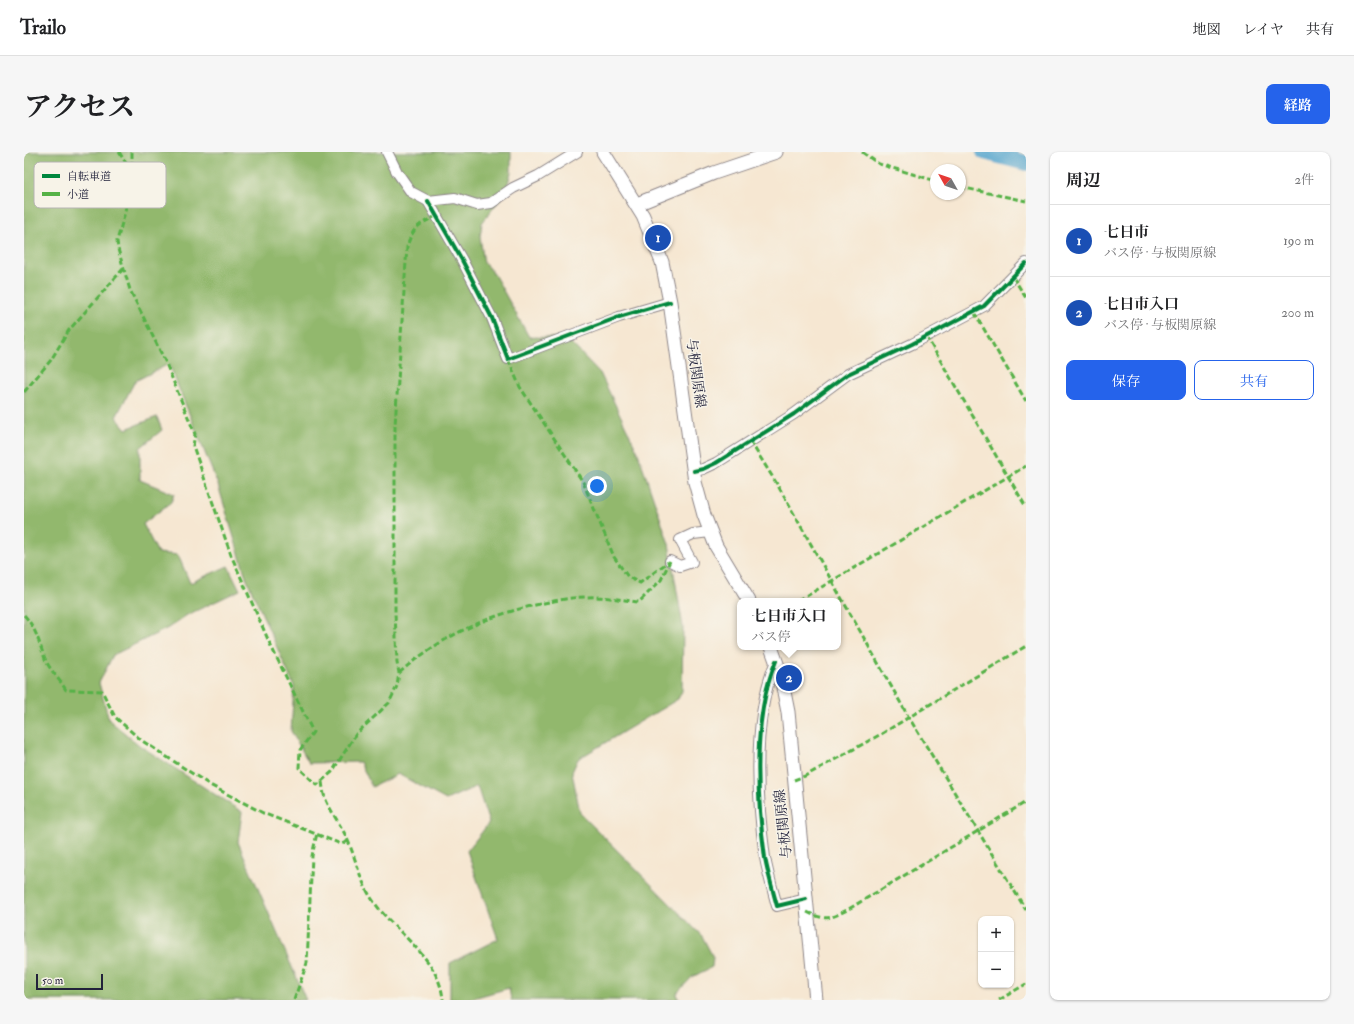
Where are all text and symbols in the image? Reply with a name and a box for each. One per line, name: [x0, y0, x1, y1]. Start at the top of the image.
text: Trailo: [20, 16, 66, 40]
text: 地図: [1193, 21, 1221, 38]
text: レイヤ: [1243, 21, 1284, 38]
text: 共有: [1306, 21, 1334, 38]
button: 経路: [1266, 84, 1330, 124]
text: アクセス: [24, 90, 135, 125]
legend: [34, 162, 166, 208]
north arrow: [930, 164, 966, 200]
text: 自転車道: [67, 170, 111, 183]
text: 周辺: [1066, 170, 1100, 191]
text: 2件: [1294, 172, 1314, 188]
text: 小道: [67, 188, 89, 201]
pin: 1: [645, 223, 671, 253]
text: 七日市: [1104, 223, 1149, 242]
text: 1: [1077, 233, 1081, 249]
text: 190 m: [1283, 233, 1314, 249]
text: バス停 · 与板関原線: [1104, 245, 1216, 261]
text: 七日市入口: [1104, 295, 1179, 314]
text: 2: [1076, 305, 1082, 321]
text: 200 m: [1281, 305, 1314, 321]
text: バス停 · 与板関原線: [1104, 317, 1216, 333]
street label: 与板関原線: [683, 337, 709, 409]
button: 保存: [1066, 360, 1186, 400]
button: 共有: [1194, 360, 1314, 400]
your location: [587, 476, 607, 496]
popup: [737, 598, 841, 650]
text: 七日市入口: [751, 607, 827, 626]
text: バス停: [751, 629, 791, 645]
pin: 2: [776, 663, 802, 693]
street label: 与板関原線: [771, 788, 795, 860]
map controls: [978, 916, 1014, 988]
button: +: [978, 916, 1014, 952]
button: −: [978, 952, 1014, 988]
scale bar: [36, 972, 103, 991]
text: 50 m: [42, 974, 63, 987]

